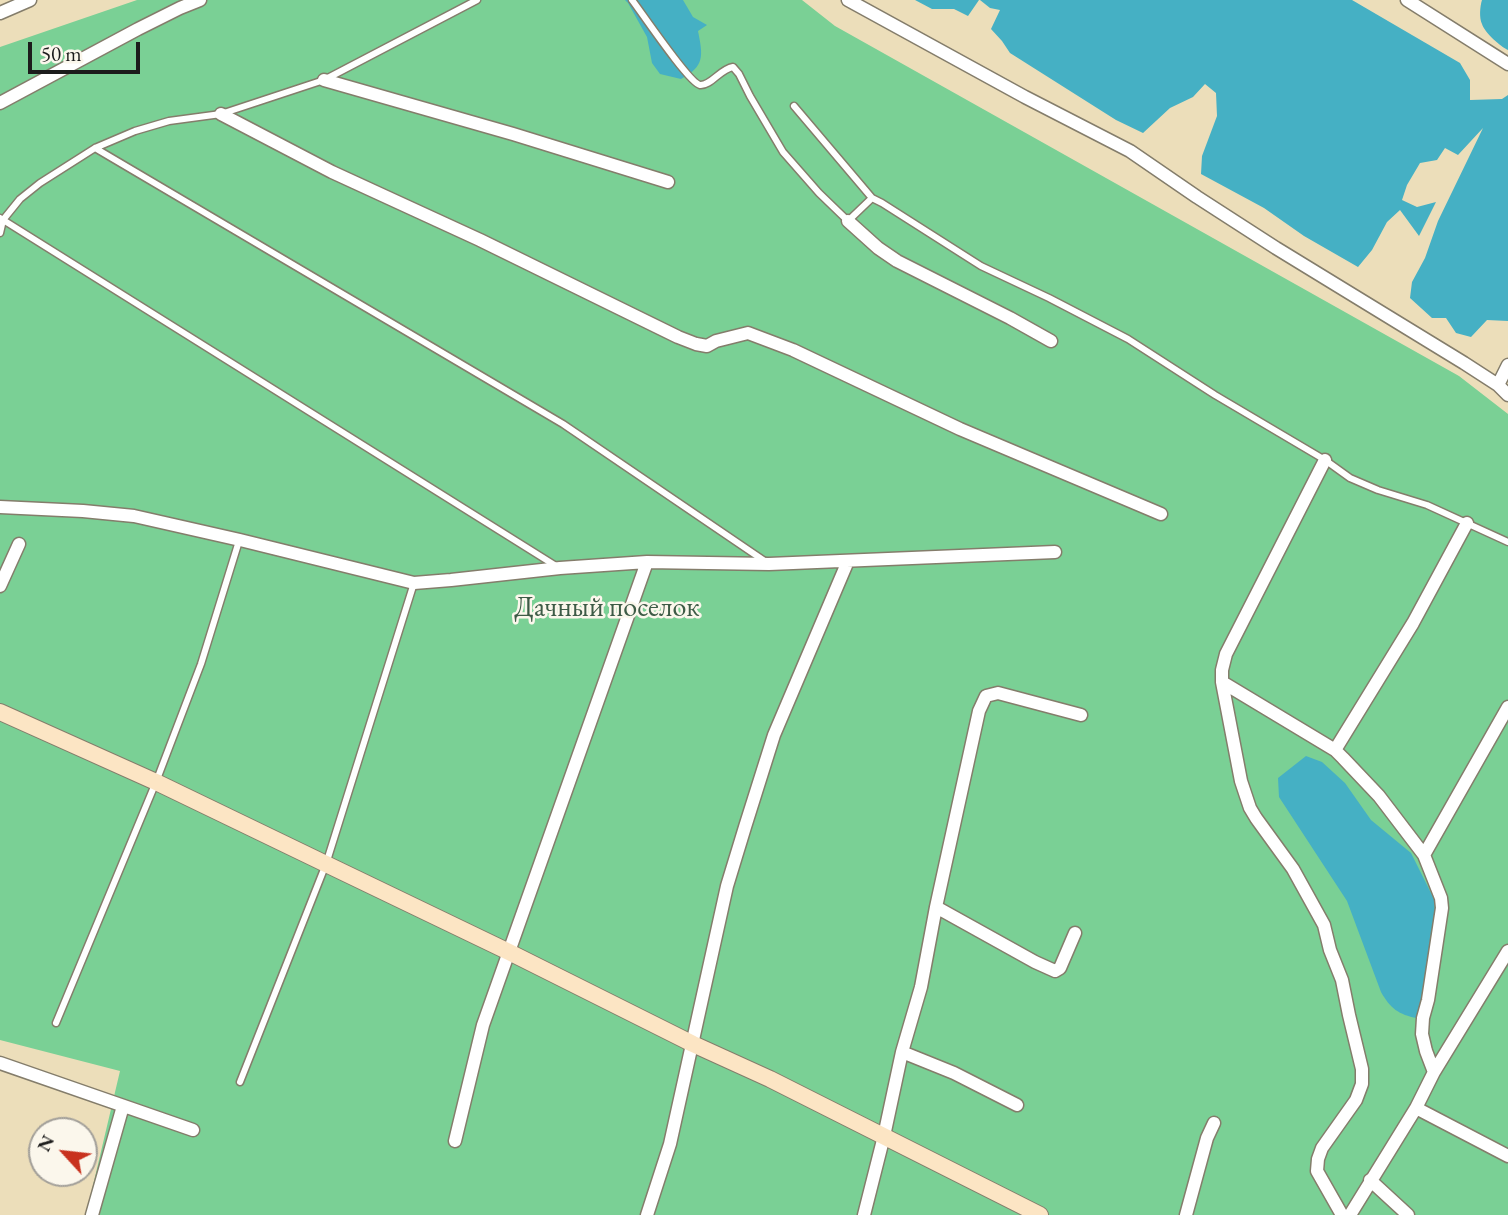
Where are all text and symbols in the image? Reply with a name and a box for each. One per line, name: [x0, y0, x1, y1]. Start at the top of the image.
scale bar: [32, 28, 144, 72]
text: 50 m: [41, 40, 82, 67]
park label: Дачный поселок: [514, 591, 700, 625]
north arrow: [28, 1117, 98, 1187]
text: N: [31, 1131, 60, 1156]

